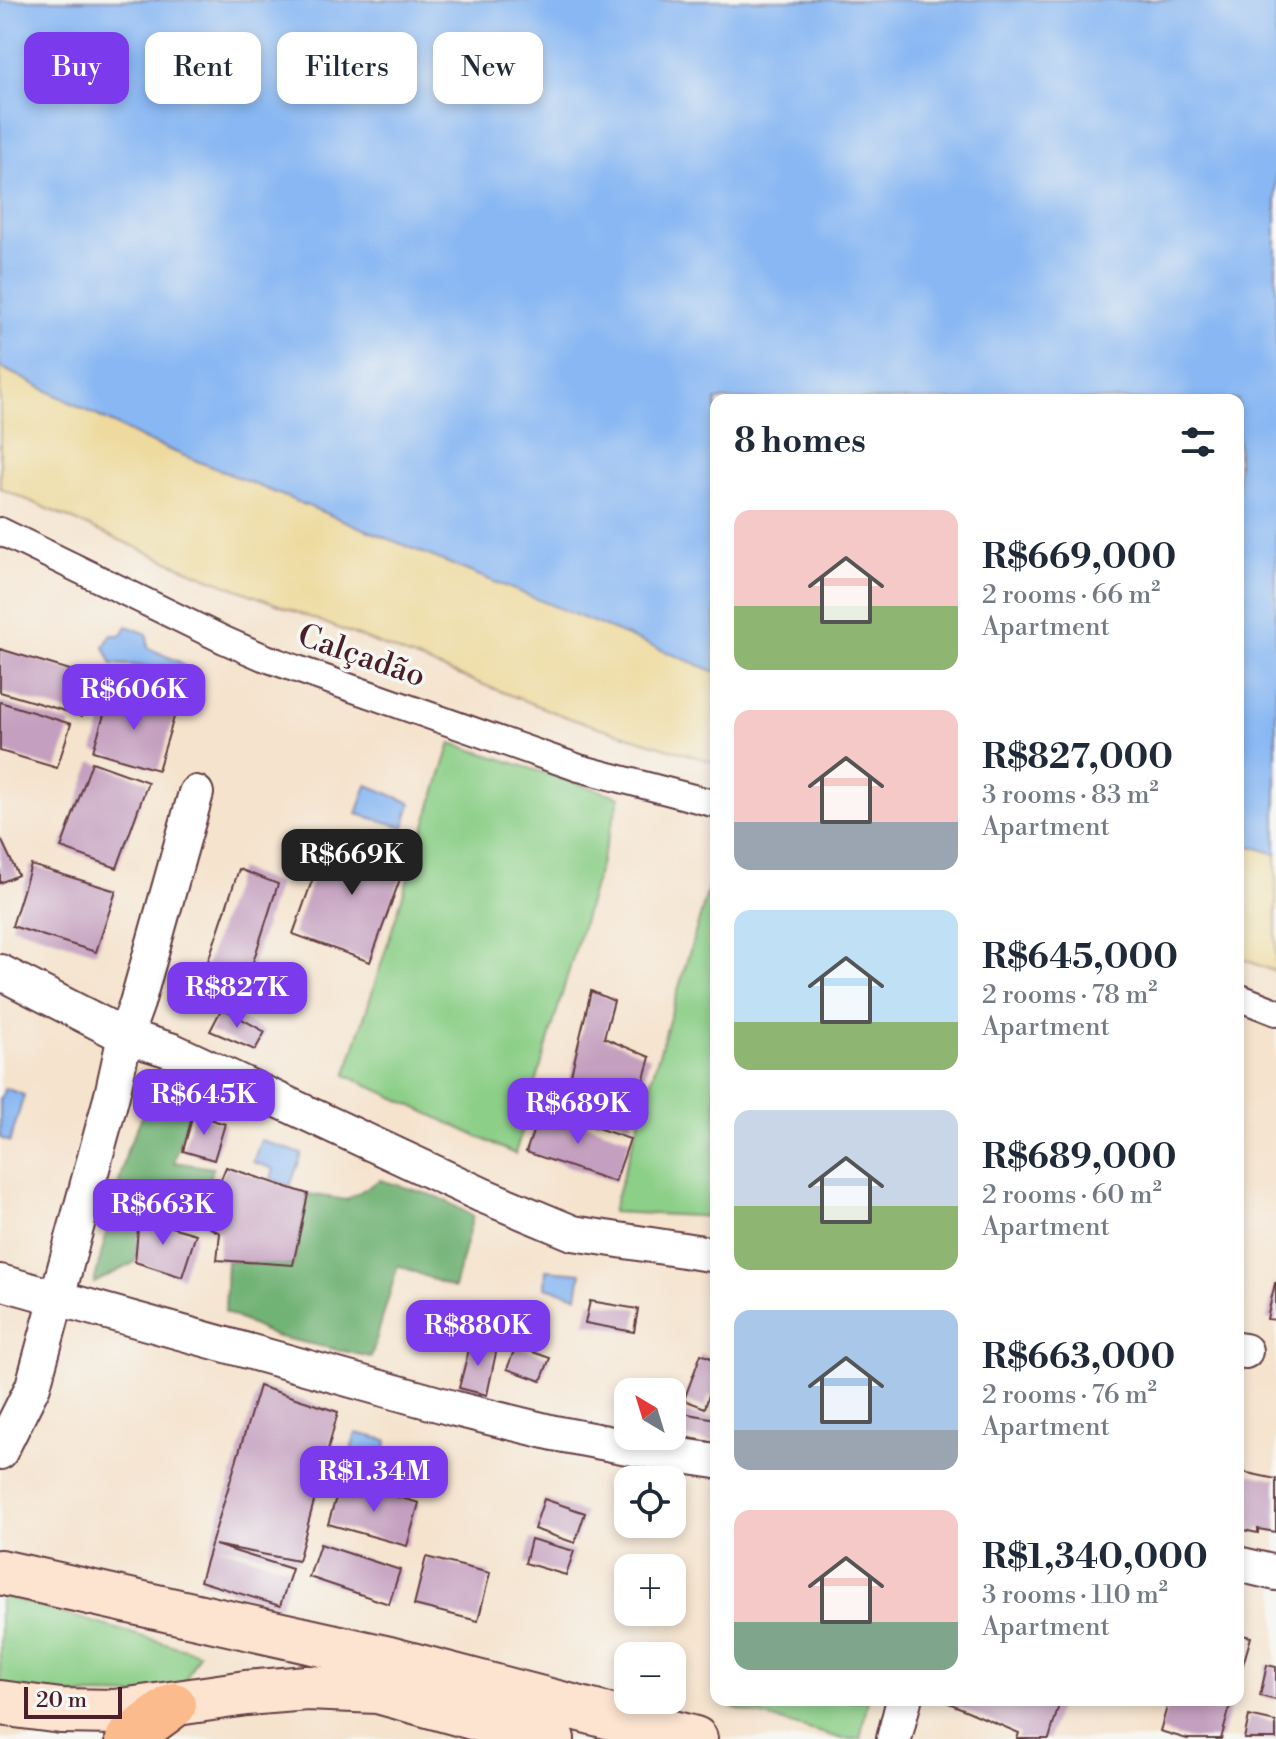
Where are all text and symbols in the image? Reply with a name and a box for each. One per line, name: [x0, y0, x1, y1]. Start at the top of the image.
chip: Buy: [24, 32, 129, 104]
chip: Rent: [145, 32, 261, 104]
chip: Filters: [277, 32, 417, 104]
chip: New: [433, 32, 543, 104]
icon: filters: [1176, 420, 1220, 464]
text: 8 homes: [734, 421, 866, 463]
text: R$669,000: [982, 537, 1176, 579]
icon: home: [798, 542, 894, 638]
text: 2 rooms · 66 m²: [982, 579, 1160, 611]
text: Apartment: [982, 611, 1110, 643]
street label: Calçadão: [293, 615, 431, 696]
pin: R$606K: [69, 664, 199, 732]
text: R$606K: [80, 674, 188, 706]
text: R$827,000: [982, 737, 1173, 779]
icon: home: [798, 742, 894, 838]
text: 3 rooms · 83 m²: [982, 779, 1159, 811]
text: Apartment: [982, 811, 1110, 843]
pin: R$669K: [287, 829, 417, 897]
text: R$669K: [300, 839, 404, 871]
text: R$645,000: [982, 937, 1178, 979]
icon: home: [798, 942, 894, 1038]
pin: R$827K: [172, 962, 302, 1030]
text: R$827K: [185, 972, 289, 1004]
text: 2 rooms · 78 m²: [982, 979, 1157, 1011]
text: Apartment: [982, 1011, 1110, 1043]
pin: R$645K: [139, 1069, 269, 1137]
pin: R$689K: [513, 1078, 643, 1146]
text: R$645K: [151, 1079, 257, 1111]
text: R$689K: [525, 1088, 631, 1120]
text: R$689,000: [982, 1137, 1176, 1179]
icon: home: [798, 1142, 894, 1238]
pin: R$663K: [98, 1179, 228, 1247]
text: 2 rooms · 60 m²: [982, 1179, 1162, 1211]
text: R$663K: [111, 1189, 215, 1221]
text: Apartment: [982, 1211, 1110, 1243]
pin: R$880K: [413, 1300, 543, 1368]
text: R$880K: [424, 1310, 532, 1342]
text: R$663,000: [982, 1337, 1175, 1379]
icon: home: [798, 1342, 894, 1438]
north arrow: [614, 1378, 686, 1450]
map controls: [614, 1378, 686, 1714]
text: 2 rooms · 76 m²: [982, 1379, 1157, 1411]
text: Apartment: [982, 1411, 1110, 1443]
pin: R$1.34M: [300, 1446, 448, 1514]
text: R$1.34M: [318, 1456, 430, 1488]
button: locate: [614, 1466, 686, 1538]
text: R$1,340,000: [982, 1537, 1208, 1579]
icon: home: [798, 1542, 894, 1638]
button: +: [614, 1554, 686, 1626]
text: 3 rooms · 110 m²: [982, 1579, 1168, 1611]
text: Apartment: [982, 1611, 1110, 1643]
button: −: [614, 1642, 686, 1714]
scale bar: [24, 1683, 122, 1719]
text: 20 m: [36, 1687, 87, 1714]

